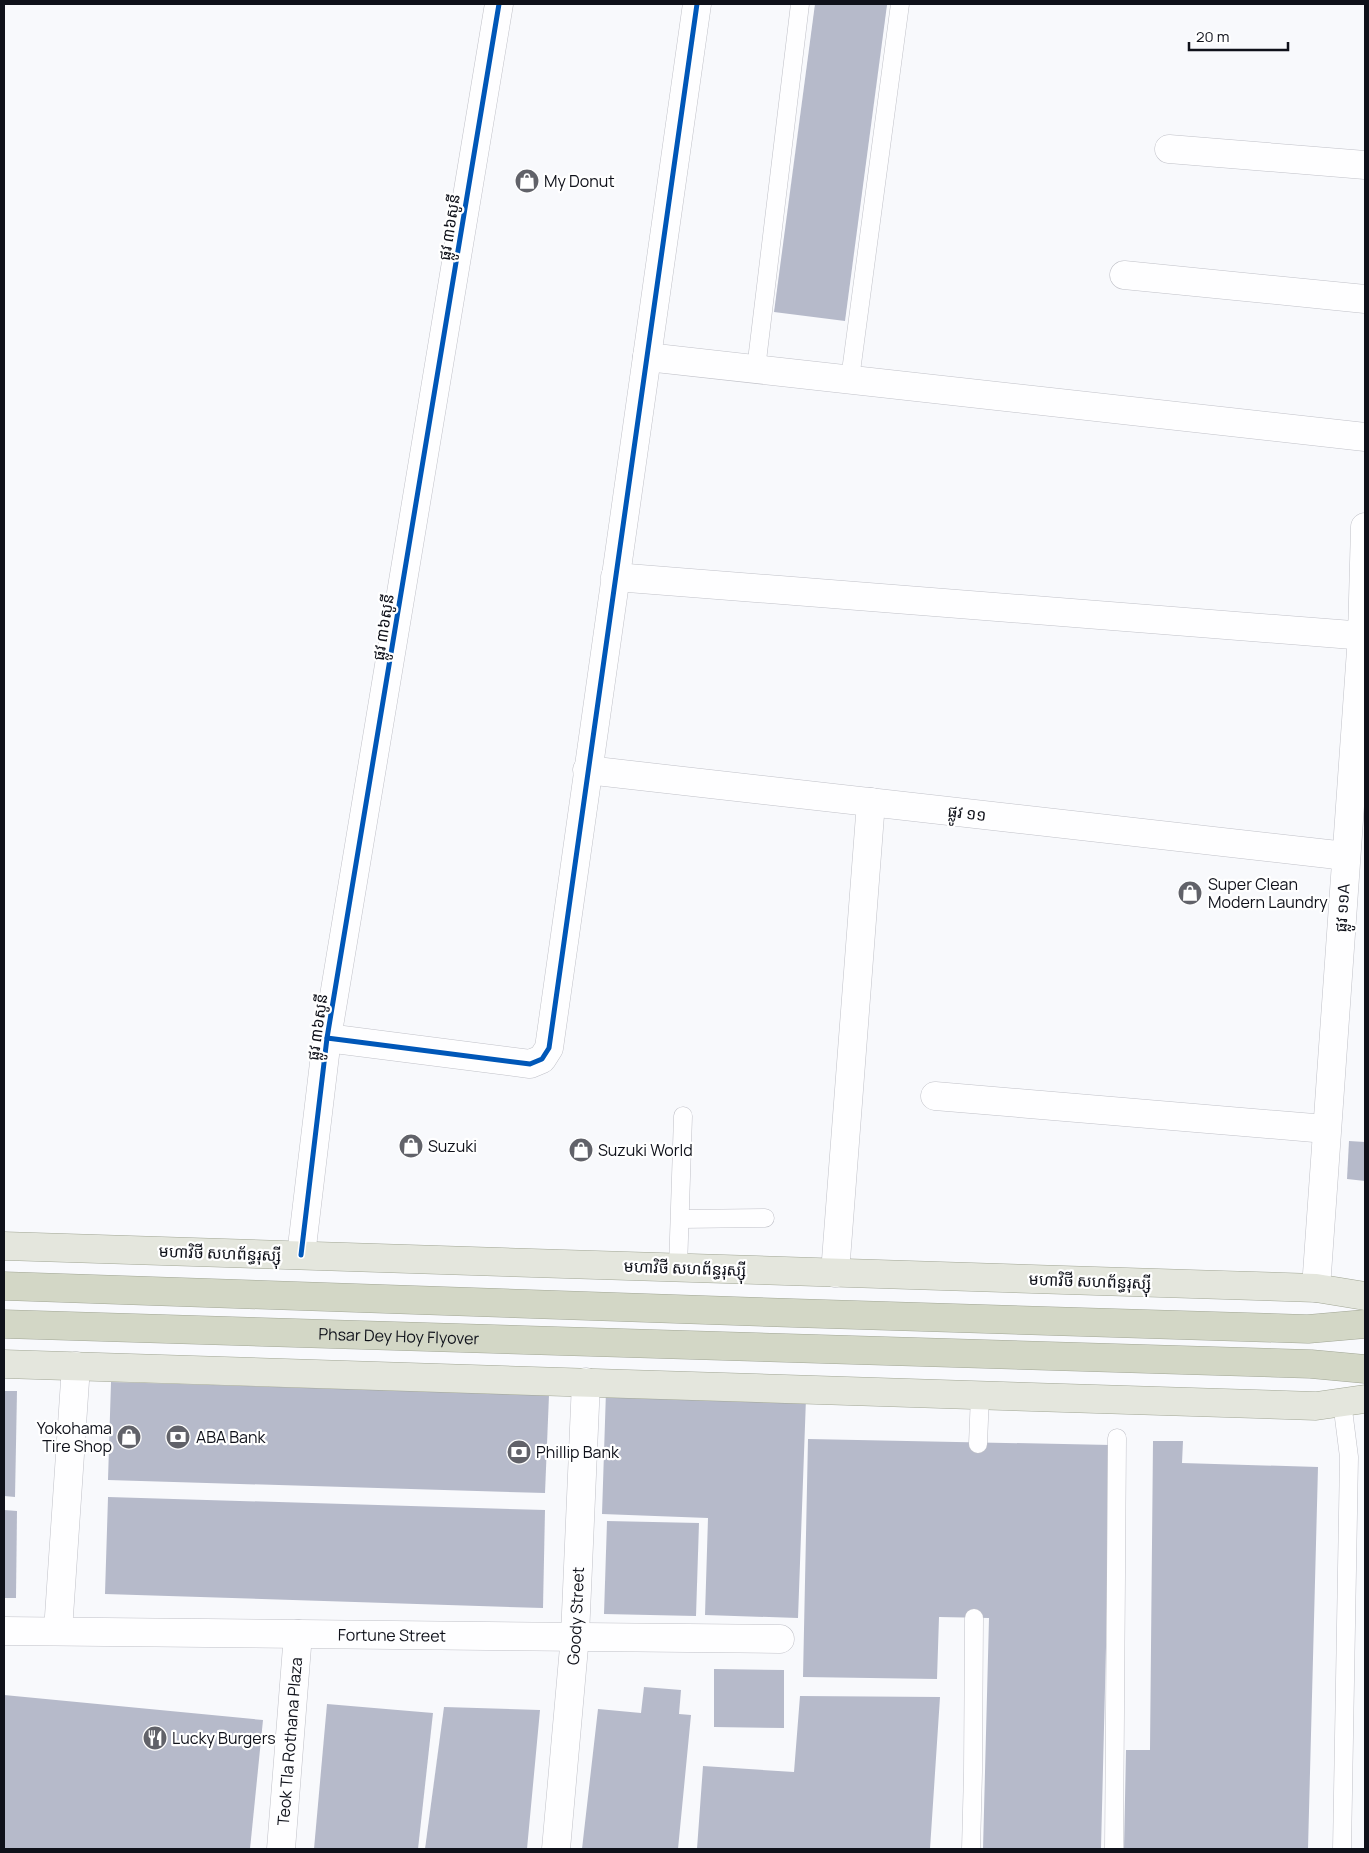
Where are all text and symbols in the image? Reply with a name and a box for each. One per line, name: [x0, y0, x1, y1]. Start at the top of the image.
scale bar: [1189, 20, 1288, 52]
text: 20 m: [1196, 26, 1229, 47]
shop icon: My Donut: [514, 168, 540, 194]
place label: My Donut: [544, 170, 615, 192]
street label: ផ្លូវ ៣៦សូនី: [433, 192, 469, 263]
street label: ផ្លូវ ៣៦សូនី: [367, 592, 403, 663]
street label: ផ្លូវ ១១: [946, 800, 988, 830]
place label: Super Clean Modern Laundry: [1208, 873, 1328, 913]
shop icon: Super Clean Modern Laundry: [1177, 880, 1203, 906]
street label: ផ្លូវ ១១A: [1329, 883, 1358, 933]
street label: ផ្លូវ ៣៦សូនី: [301, 992, 336, 1062]
shop icon: Suzuki: [398, 1133, 424, 1159]
place label: Suzuki: [428, 1135, 477, 1157]
shop icon: Suzuki World: [568, 1137, 594, 1163]
place label: Suzuki World: [598, 1139, 693, 1161]
street label: មហាវិថី សហព័ន្ធរុស្ស៊ី: [158, 1240, 282, 1270]
street label: មហាវិថី សហព័ន្ធរុស្ស៊ី: [623, 1255, 747, 1285]
street label: មហាវិថី សហព័ន្ធរុស្ស៊ី: [1028, 1268, 1152, 1298]
street label: Phsar Dey Hoy Flyover: [318, 1323, 480, 1350]
place label: Yokohama Tire Shop: [37, 1417, 112, 1457]
shop icon: Yokohama Tire Shop: [116, 1424, 142, 1450]
bank icon: ABA Bank: [165, 1424, 191, 1450]
place label: ABA Bank: [196, 1426, 266, 1448]
bank icon: Phillip Bank: [506, 1439, 532, 1465]
place label: Phillip Bank: [536, 1441, 620, 1463]
street label: Goody Street: [561, 1566, 589, 1666]
street label: Fortune Street: [338, 1623, 446, 1647]
street label: Teok Tla Rothana Plaza: [272, 1656, 307, 1826]
restaurant icon: Lucky Burgers: [142, 1725, 168, 1751]
place label: Lucky Burgers: [172, 1727, 276, 1749]

